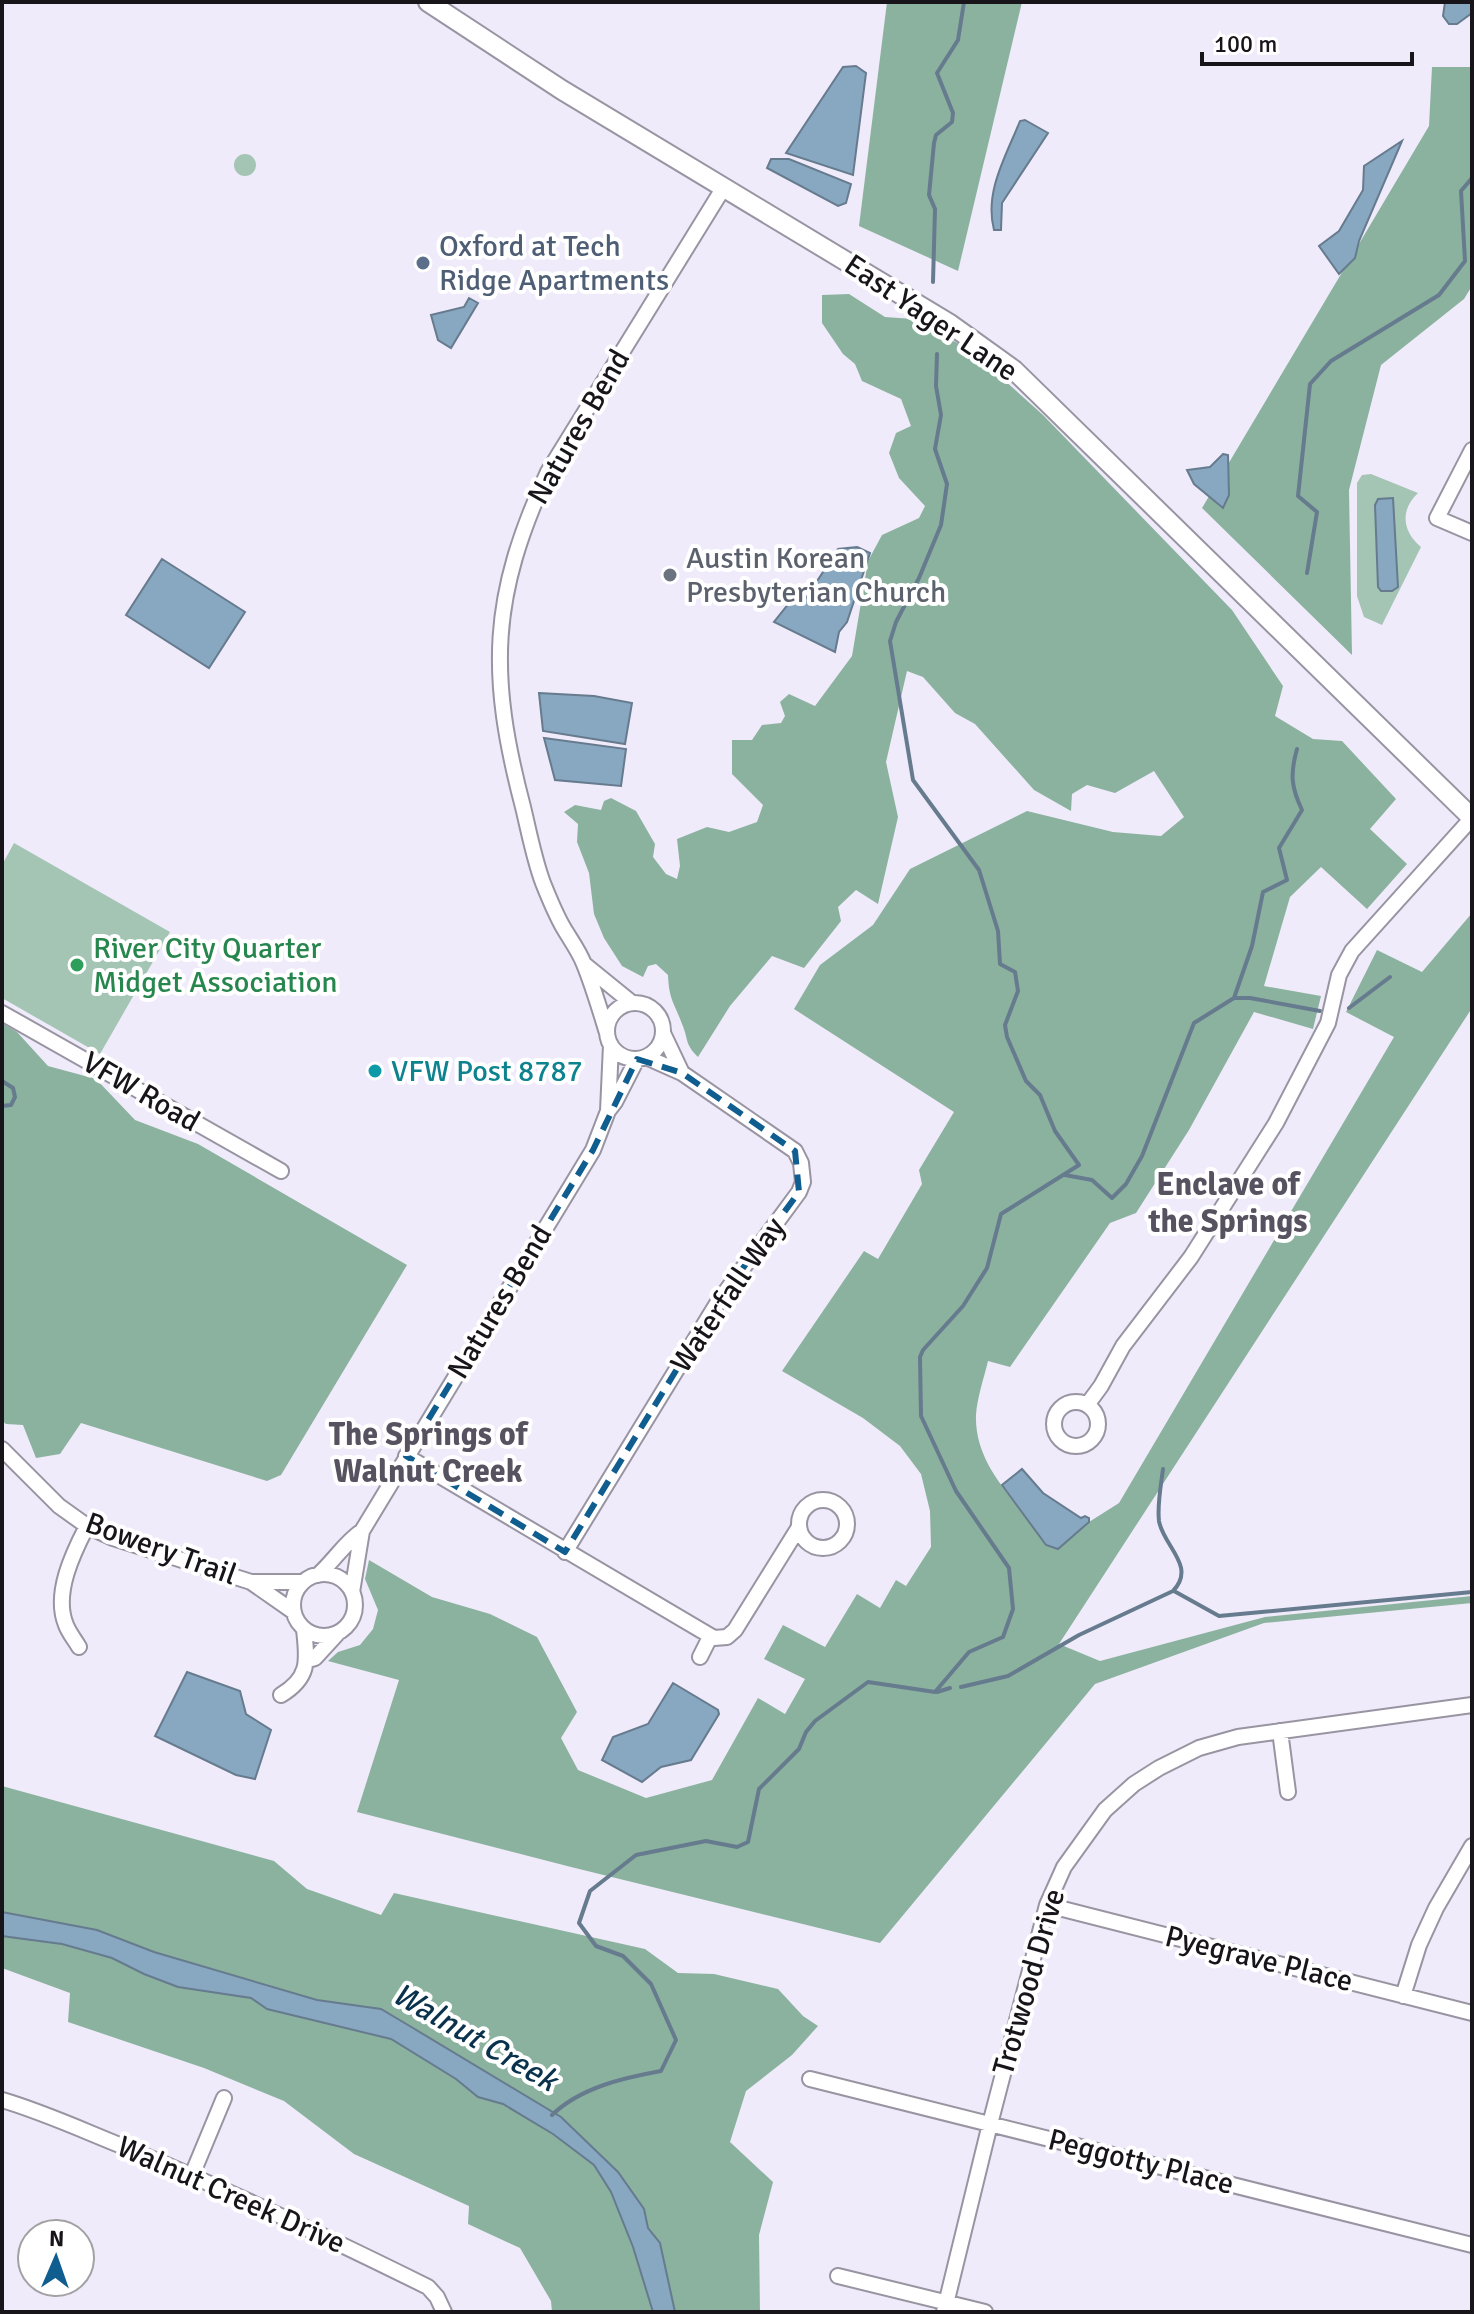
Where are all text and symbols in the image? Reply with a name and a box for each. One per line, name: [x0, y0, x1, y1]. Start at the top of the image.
scale bar: [1202, 16, 1412, 66]
text: 100 m: [1214, 29, 1277, 59]
place label: Oxford at Tech Ridge Apartments: [439, 228, 669, 299]
street label: East Yager Lane: [837, 246, 1025, 390]
marker: Oxford at Tech Ridge Apartments: [414, 254, 432, 272]
street label: Natures Bend: [520, 343, 638, 511]
place label: Austin Korean Presbyterian Church: [686, 540, 946, 611]
marker: Austin Korean Presbyterian Church: [661, 566, 679, 584]
place label: River City Quarter Midget Association: [93, 930, 338, 1001]
marker: River City Quarter Midget Association: [68, 956, 86, 974]
street label: VFW Road: [76, 1044, 206, 1140]
place label: VFW Post 8787: [391, 1053, 583, 1090]
marker: VFW Post 8787: [366, 1062, 384, 1080]
district label: Enclave of the Springs: [1147, 1165, 1308, 1241]
street label: Waterfall Way: [663, 1211, 793, 1379]
street label: Natures Bend: [440, 1218, 560, 1386]
district label: The Springs of Walnut Creek: [329, 1415, 529, 1491]
street label: Bowery Trail: [80, 1505, 242, 1593]
street label: Trotwood Drive: [985, 1885, 1073, 2079]
street label: Pyegrave Place: [1161, 1918, 1357, 2000]
water label: Walnut Creek: [386, 1974, 567, 2101]
street label: Peggotty Place: [1044, 2121, 1238, 2203]
street label: Walnut Creek Drive: [111, 2128, 351, 2262]
north arrow: [16, 2218, 96, 2298]
text: N: [49, 2225, 65, 2252]

